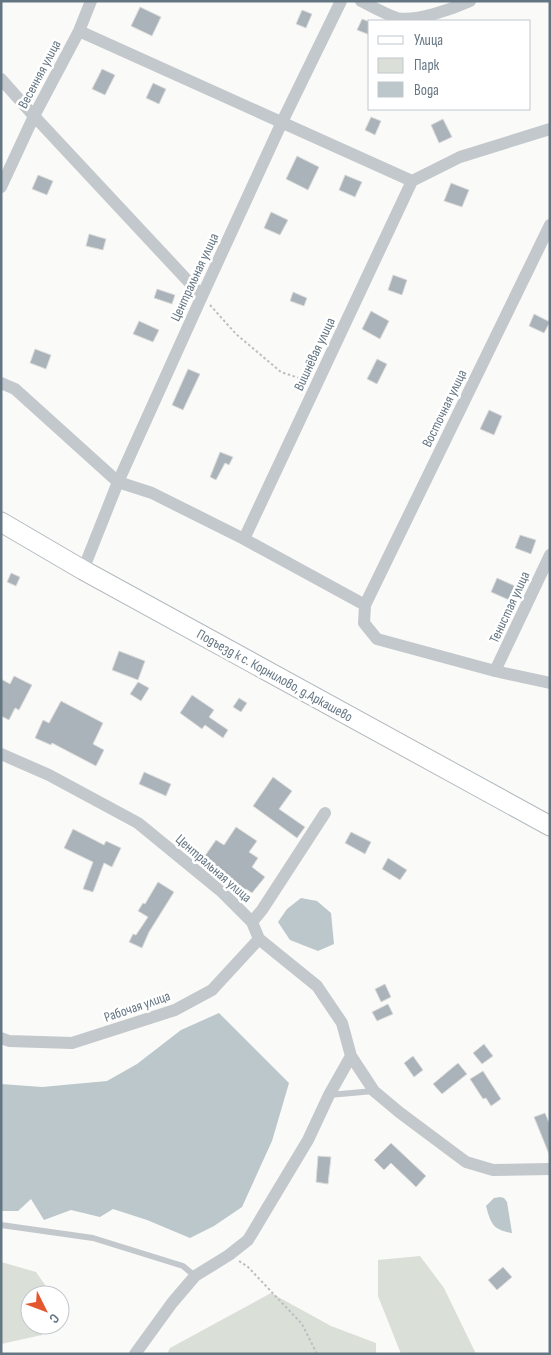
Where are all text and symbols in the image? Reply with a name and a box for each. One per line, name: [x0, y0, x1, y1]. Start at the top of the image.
legend: [368, 20, 531, 110]
text: Улица: [414, 31, 443, 50]
street label: Весенняя улица: [14, 37, 65, 111]
text: Парк: [414, 56, 440, 75]
text: Вода: [414, 81, 439, 100]
street label: Центральная улица: [167, 230, 222, 324]
street label: Вишнёвая улица: [290, 315, 339, 393]
street label: Восточная улица: [418, 367, 471, 450]
street label: Тенистая улица: [485, 569, 533, 646]
street label: Подъезд к с. Корнилово, д.Аркашево: [194, 625, 356, 726]
street label: Центральная улица: [172, 831, 255, 906]
street label: Рабочая улица: [102, 987, 172, 1026]
north arrow: [20, 1285, 70, 1335]
text: С: [46, 1310, 63, 1327]

